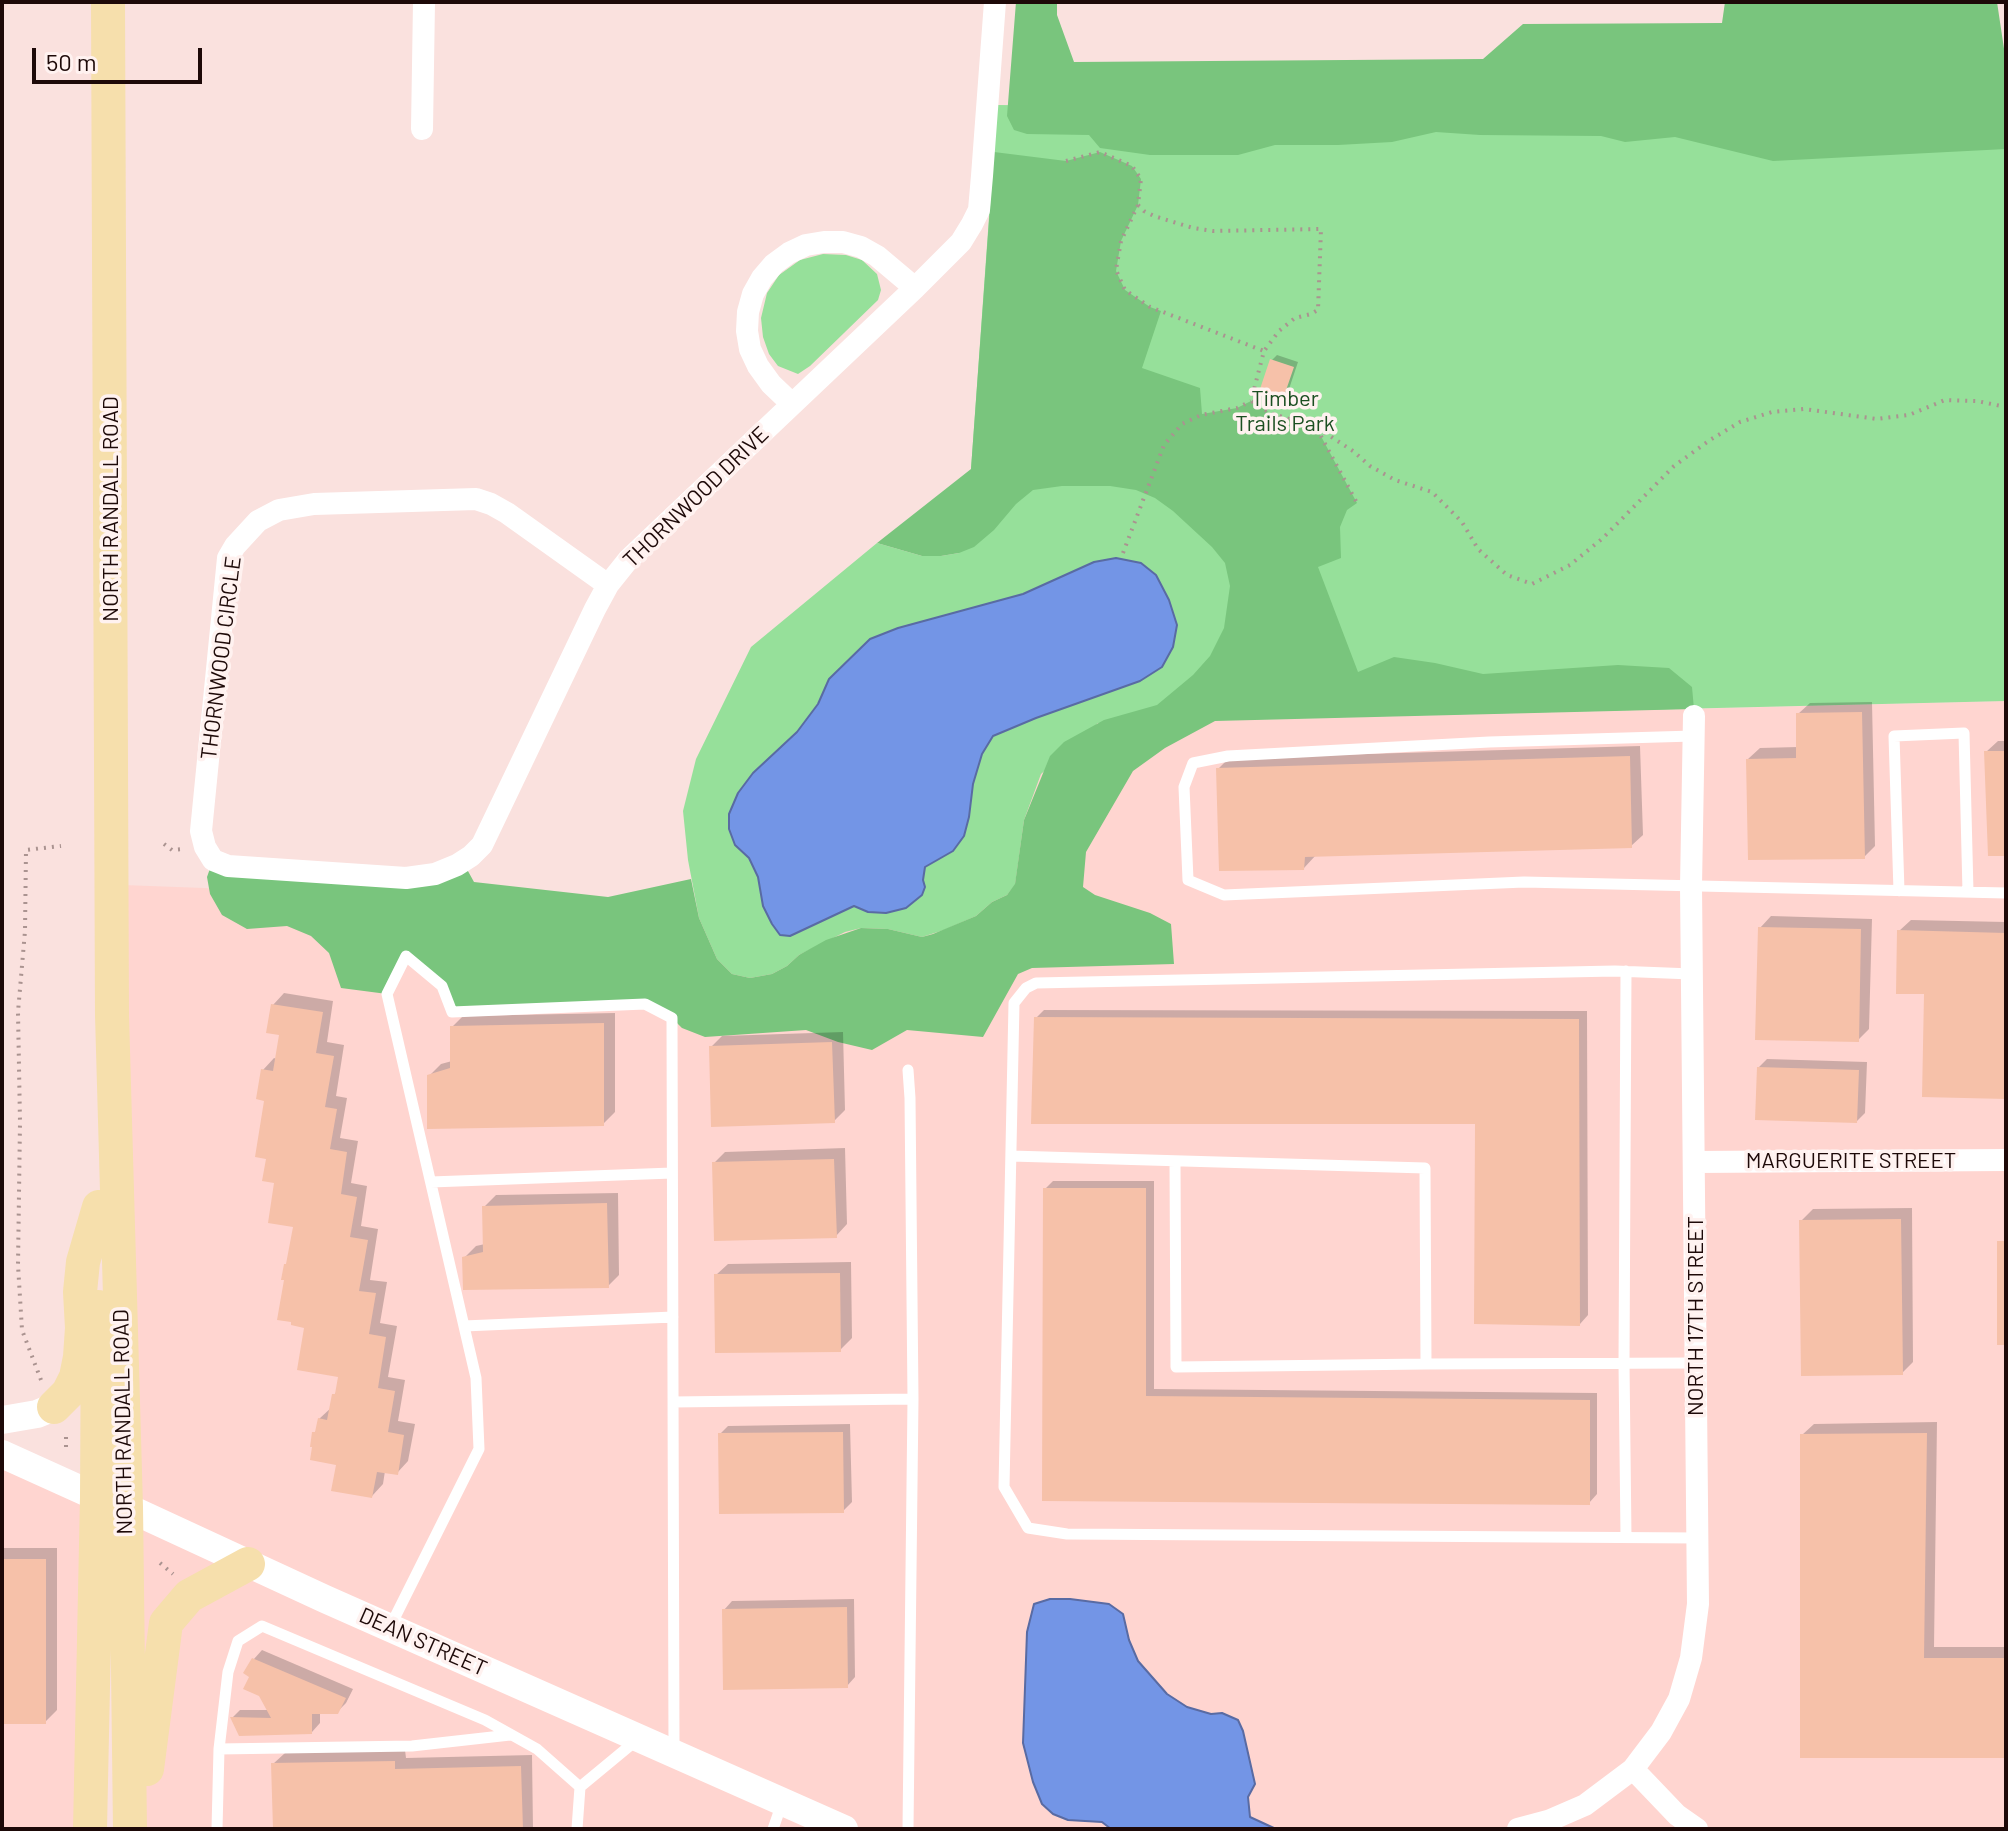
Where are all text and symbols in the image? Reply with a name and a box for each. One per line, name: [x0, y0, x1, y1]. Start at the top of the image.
scale bar: [36, 32, 206, 82]
text: 50 m: [46, 47, 97, 76]
park label: Timber Trails Park: [1235, 386, 1335, 438]
street label: NORTH RANDALL ROAD: [98, 396, 124, 622]
street label: THORNWOOD DRIVE: [618, 421, 774, 573]
street label: THORNWOOD CIRCLE: [195, 555, 247, 761]
street label: MARGUERITE STREET: [1746, 1148, 1956, 1174]
street label: NORTH 17TH STREET: [1683, 1216, 1709, 1416]
street label: NORTH RANDALL ROAD: [108, 1309, 138, 1535]
street label: DEAN STREET: [355, 1602, 491, 1682]

